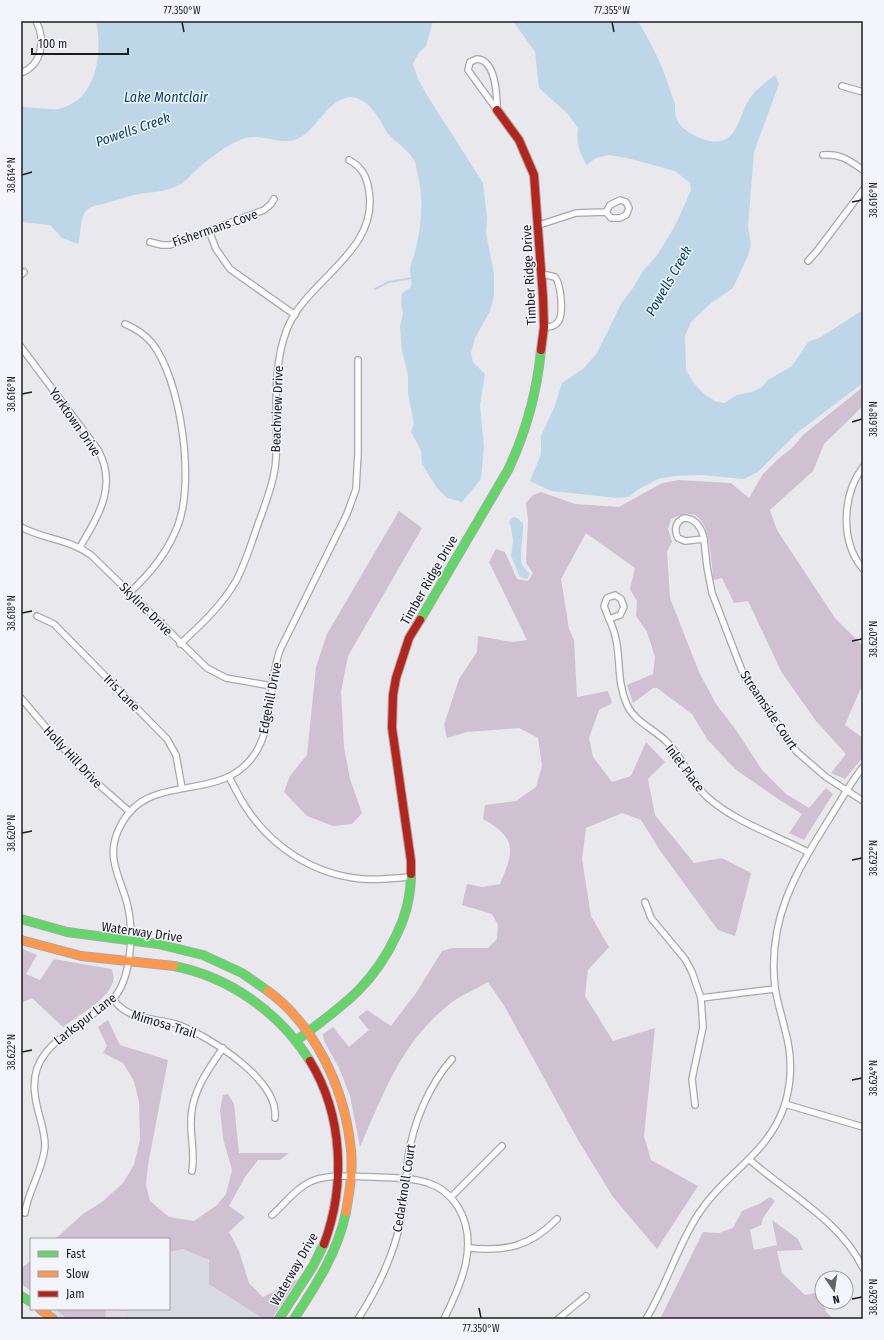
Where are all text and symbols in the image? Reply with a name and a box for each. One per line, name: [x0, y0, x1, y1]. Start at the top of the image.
text: 77.350°W: [164, 5, 201, 17]
text: 77.355°W: [594, 5, 631, 17]
scale bar: [32, 30, 128, 56]
text: 100 m: [38, 37, 67, 51]
water label: Lake Montclair: [124, 89, 209, 106]
water label: Powells Creek: [93, 109, 173, 151]
text: 38.614°N: [6, 157, 18, 193]
text: 38.616°N: [868, 182, 880, 218]
street label: Fishermans Cove: [170, 206, 260, 250]
street label: Timber Ridge Drive: [519, 224, 539, 326]
water label: Powells Creek: [642, 243, 696, 319]
street label: Beachview Drive: [268, 365, 286, 453]
text: 38.616°N: [6, 376, 18, 412]
street label: Yorktown Drive: [46, 385, 104, 459]
text: 38.618°N: [868, 401, 880, 437]
street label: Timber Ridge Drive: [397, 533, 461, 627]
street label: Skyline Drive: [116, 579, 176, 639]
text: 38.618°N: [6, 595, 18, 631]
text: 38.620°N: [868, 621, 880, 657]
street label: Edgehill Drive: [256, 661, 284, 735]
street label: Streamside Court: [737, 668, 801, 753]
street label: Iris Lane: [101, 672, 143, 714]
street label: Holly Hill Drive: [41, 723, 105, 791]
street label: Inlet Place: [662, 741, 708, 795]
text: 38.620°N: [6, 815, 18, 851]
text: 38.622°N: [868, 840, 880, 876]
street label: Waterway Drive: [101, 919, 183, 945]
street label: Larkspur Lane: [51, 990, 119, 1048]
street label: Mimosa Trail: [130, 1007, 199, 1041]
text: 38.622°N: [6, 1034, 18, 1070]
text: 38.624°N: [868, 1060, 880, 1096]
street label: Cedarknoll Court: [390, 1142, 418, 1233]
street label: Waterway Drive: [267, 1230, 321, 1308]
legend: [30, 1238, 170, 1310]
text: Fast: [66, 1247, 85, 1261]
text: Slow: [66, 1267, 89, 1281]
north arrow: [814, 1270, 854, 1310]
text: 38.626°N: [868, 1279, 880, 1315]
text: Jam: [66, 1287, 84, 1301]
text: N: [831, 1292, 841, 1306]
text: 77.350°W: [463, 1323, 500, 1335]

